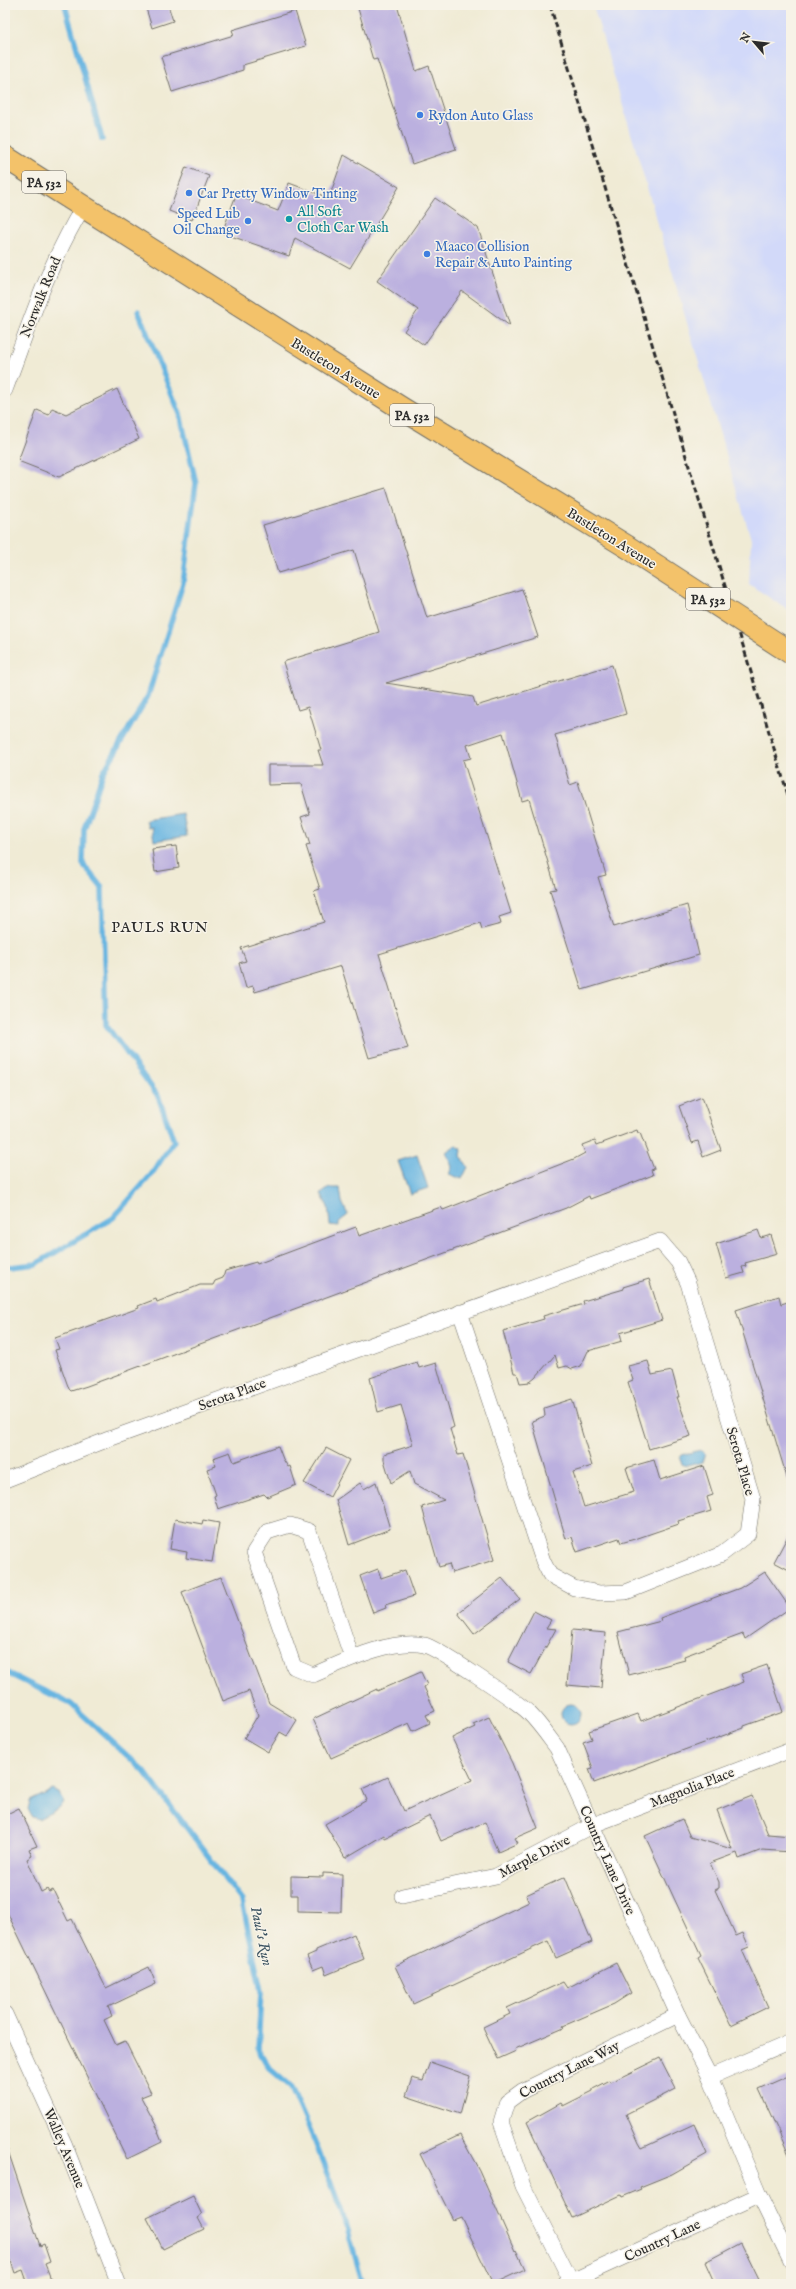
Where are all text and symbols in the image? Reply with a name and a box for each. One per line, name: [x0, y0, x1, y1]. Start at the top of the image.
north arrow: [734, 22, 774, 62]
text: N: [737, 30, 755, 46]
place label: Rydon Auto Glass: [428, 107, 533, 125]
marker: Rydon Auto Glass: [415, 110, 425, 120]
road number: PA 532: [22, 171, 66, 193]
place label: Car Pretty Window Tinting: [197, 185, 358, 203]
marker: Car Pretty Window Tinting: [184, 188, 194, 198]
place label: All Soft Cloth Car Wash: [296, 203, 389, 237]
place label: Speed Lub Oil Change: [173, 205, 241, 239]
marker: All Soft Cloth Car Wash: [284, 214, 294, 224]
marker: Speed Lub Oil Change: [243, 216, 253, 226]
place label: Maaco Collision Repair & Auto Painting: [435, 238, 572, 272]
marker: Maaco Collision Repair & Auto Painting: [422, 249, 432, 259]
street label: Norwalk Road: [17, 254, 66, 340]
street label: Bustleton Avenue: [287, 334, 384, 404]
road number: PA 532: [390, 404, 434, 426]
street label: Bustleton Avenue: [563, 504, 660, 574]
road number: PA 532: [686, 588, 730, 610]
district label: PAULS RUN: [111, 918, 209, 937]
street label: Serota Place: [196, 1374, 269, 1415]
street label: Serota Place: [722, 1425, 759, 1498]
street label: Magnolia Place: [648, 1763, 738, 1812]
street label: Country Lane Drive: [575, 1803, 639, 1918]
street label: Marple Drive: [496, 1831, 574, 1883]
water label: Paul's Run: [246, 1905, 277, 1968]
street label: Country Lane Way: [516, 2037, 623, 2103]
street label: Walley Avenue: [39, 2106, 89, 2192]
street label: Country Lane: [621, 2215, 704, 2266]

